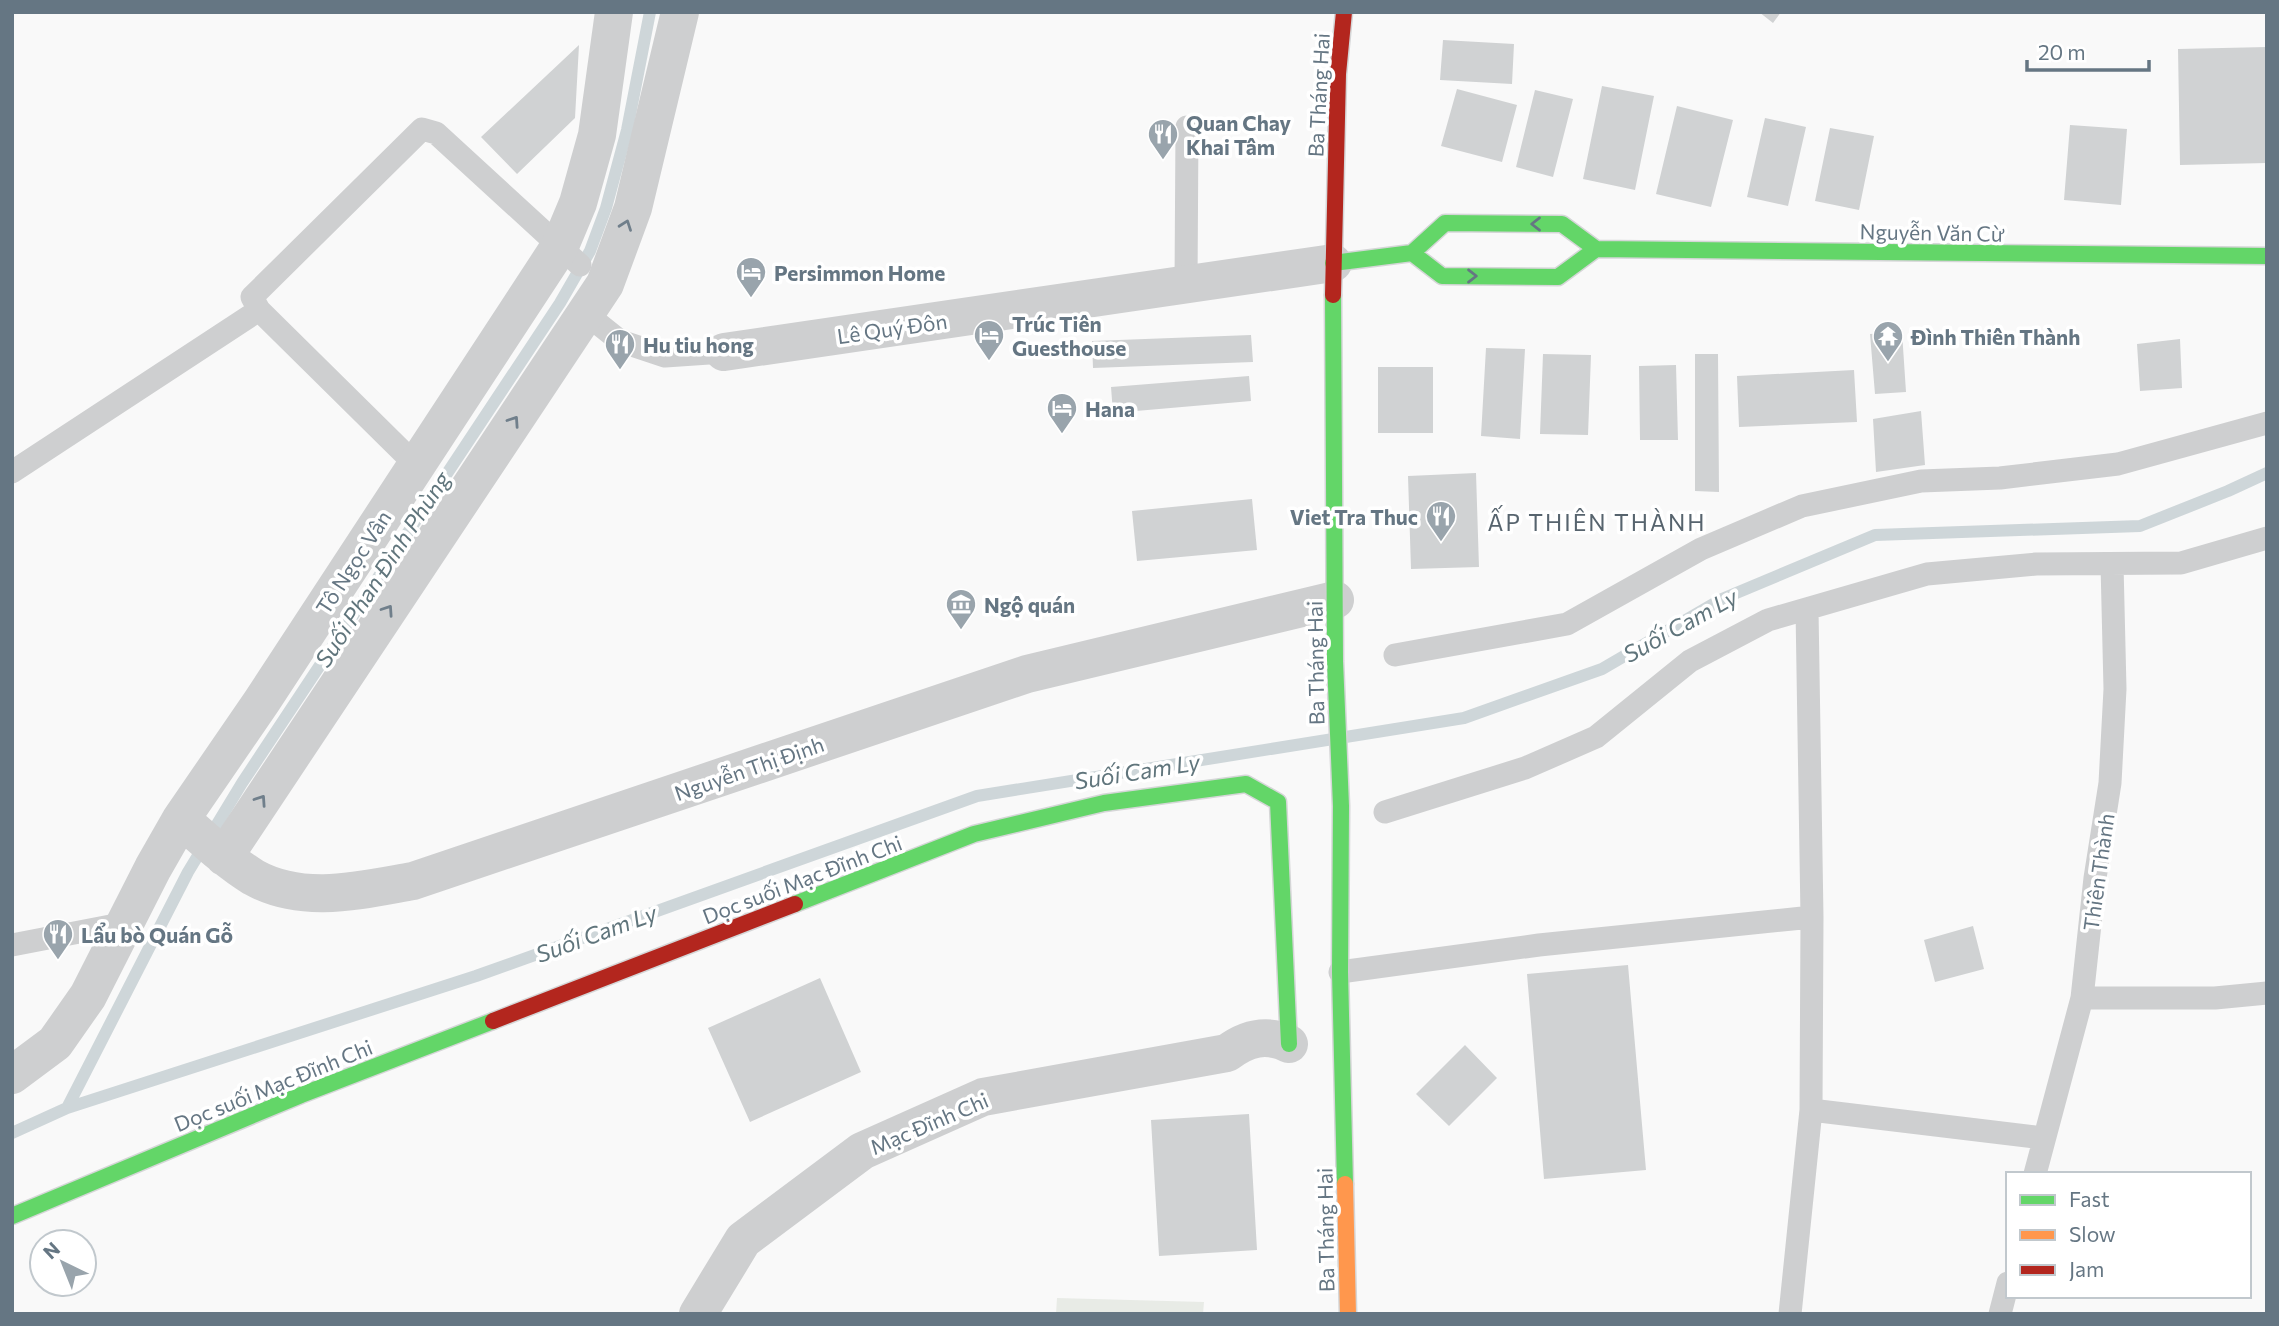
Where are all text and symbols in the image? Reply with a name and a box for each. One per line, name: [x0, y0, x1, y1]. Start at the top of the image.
scale bar: [2027, 28, 2150, 72]
street label: Ba Tháng Hai: [1302, 32, 1334, 158]
text: 20 m: [2038, 39, 2086, 64]
place label: Quan Chay Khai Tâm: [1186, 110, 1292, 159]
restaurant icon: Quan Chay Khai Tâm: [1146, 117, 1180, 161]
one-way arrow: [1530, 216, 1540, 232]
street label: Nguyễn Văn Cừ: [1859, 217, 2005, 246]
one-way arrow: [618, 219, 632, 231]
hotel icon: Persimmon Home: [734, 255, 768, 299]
place label: Persimmon Home: [774, 260, 945, 285]
one-way arrow: [1467, 269, 1478, 284]
street label: Lê Quý Đôn: [835, 308, 949, 348]
place label: Trúc Tiên Guesthouse: [1012, 311, 1126, 360]
hotel icon: Trúc Tiên Guesthouse: [972, 318, 1006, 362]
temple icon: Đình Thiên Thành: [1871, 319, 1905, 363]
place label: Đình Thiên Thành: [1910, 324, 2080, 349]
restaurant icon: Hu tiu hong: [603, 327, 637, 371]
place label: Hu tiu hong: [643, 332, 754, 357]
hotel icon: Hana: [1045, 391, 1079, 435]
place label: Hana: [1085, 396, 1135, 421]
one-way arrow: [505, 416, 518, 429]
water label: Suối Phan Đình Phùng: [308, 465, 456, 672]
restaurant icon: Viet Tra Thuc: [1424, 499, 1458, 543]
place label: Viet Tra Thuc: [1290, 504, 1418, 529]
street label: Tô Ngọc Vân: [310, 505, 396, 619]
district label: ẤP THIÊN THÀNH: [1488, 505, 1706, 536]
water label: Suối Cam Ly: [1618, 582, 1743, 668]
museum icon: Ngộ quán: [944, 587, 978, 631]
place label: Ngộ quán: [984, 592, 1075, 618]
street label: Ba Tháng Hai: [1301, 601, 1329, 725]
one-way arrow: [379, 605, 392, 618]
street label: Nguyễn Thị Định: [671, 730, 827, 805]
water label: Suối Cam Ly: [1072, 747, 1203, 795]
one-way arrow: [253, 795, 266, 808]
street label: Thiên Thành: [2077, 812, 2119, 932]
street label: Dọc suối Mạc Đĩnh Chi: [699, 829, 905, 929]
water label: Suối Cam Ly: [532, 898, 661, 968]
restaurant icon: Lẩu bò Quán Gỗ: [41, 917, 75, 961]
place label: Lẩu bò Quán Gỗ: [81, 922, 233, 947]
street label: Dọc suối Mạc Đĩnh Chi: [170, 1034, 376, 1136]
street label: Mạc Đĩnh Chi: [866, 1087, 992, 1159]
street label: Ba Tháng Hai: [1311, 1168, 1339, 1292]
legend: [2006, 1172, 2251, 1298]
text: Fast: [2069, 1186, 2110, 1211]
text: Slow: [2069, 1221, 2116, 1246]
north arrow: [28, 1228, 98, 1298]
text: N: [38, 1237, 64, 1263]
text: Jam: [2069, 1256, 2104, 1281]

